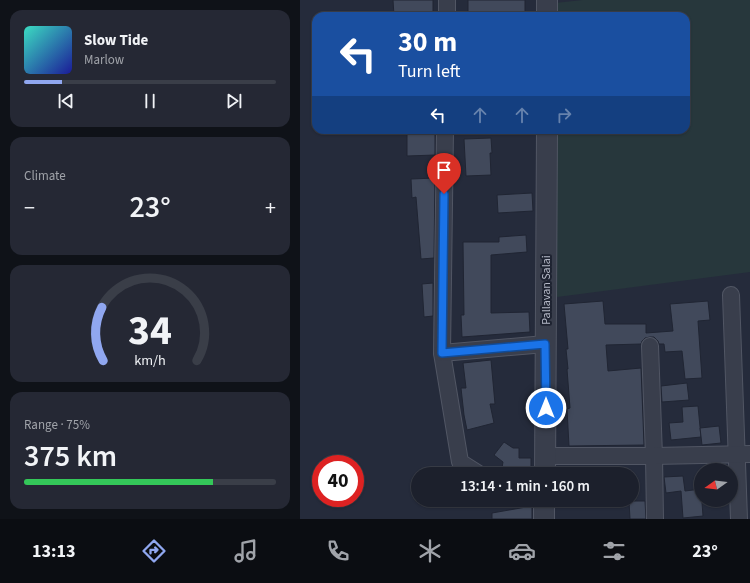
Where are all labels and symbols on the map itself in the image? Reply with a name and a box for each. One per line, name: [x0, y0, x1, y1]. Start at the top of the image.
pin: [427, 153, 461, 194]
street label: Pallavan Salai: [538, 255, 555, 325]
position arrow: [525, 387, 567, 429]
speed limit sign: 40: [312, 455, 364, 507]
north arrow: [694, 463, 738, 507]

